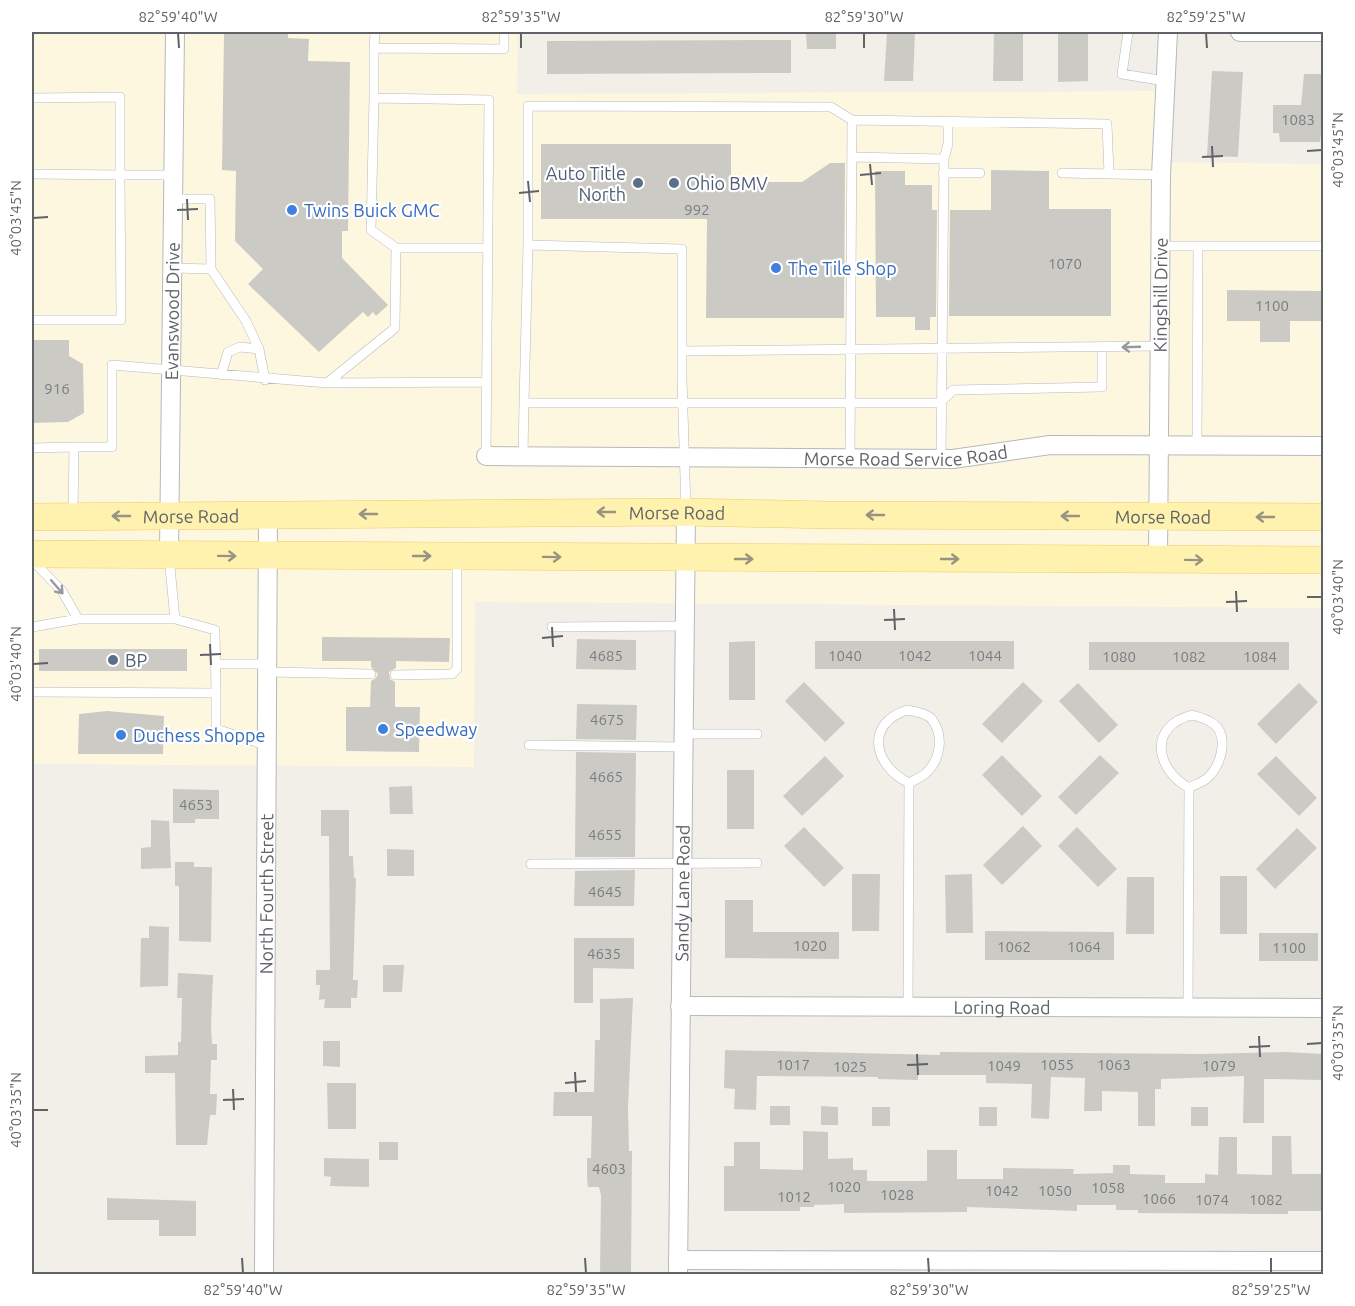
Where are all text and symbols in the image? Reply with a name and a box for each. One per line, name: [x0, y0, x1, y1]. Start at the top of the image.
text: 82°59'40"W: [138, 8, 218, 25]
text: 82°59'35"W: [481, 8, 561, 25]
text: 82°59'30"W: [824, 8, 904, 25]
text: 82°59'25"W: [1166, 8, 1246, 25]
house number: 1083: [1281, 111, 1315, 128]
text: 40°03'45"N: [1329, 112, 1346, 188]
place label: Auto Title North: [546, 163, 626, 204]
place label: Ohio BMV: [686, 173, 768, 193]
marker: Auto Title North: [631, 176, 645, 190]
marker: Ohio BMV: [667, 176, 681, 190]
text: 40°03'45"N: [7, 180, 24, 256]
place label: Twins Buick GMC: [304, 200, 440, 220]
house number: 992: [684, 201, 710, 218]
marker: Twins Buick GMC: [285, 203, 299, 217]
street label: Kingshill Drive: [1150, 237, 1171, 353]
street label: Evanswood Drive: [161, 242, 183, 380]
house number: 1070: [1048, 255, 1082, 272]
place label: The Tile Shop: [788, 258, 897, 278]
marker: The Tile Shop: [769, 261, 783, 275]
house number: 1100: [1255, 297, 1289, 314]
one-way arrow: [1121, 341, 1141, 352]
house number: 916: [44, 380, 70, 397]
street label: Morse Road Service Road: [804, 441, 1009, 469]
street label: Morse Road: [629, 502, 725, 523]
street label: Morse Road: [143, 505, 239, 526]
street label: Morse Road: [1115, 506, 1211, 527]
one-way arrow: [597, 507, 617, 518]
one-way arrow: [359, 508, 379, 520]
one-way arrow: [866, 509, 886, 521]
one-way arrow: [112, 510, 132, 522]
one-way arrow: [1061, 510, 1081, 522]
one-way arrow: [1256, 511, 1276, 523]
one-way arrow: [217, 550, 237, 561]
one-way arrow: [412, 550, 432, 562]
one-way arrow: [541, 551, 561, 563]
one-way arrow: [733, 553, 753, 565]
one-way arrow: [940, 553, 960, 565]
one-way arrow: [1183, 554, 1203, 565]
text: 40°03'40"N: [1329, 559, 1346, 635]
one-way arrow: [50, 579, 64, 595]
text: 40°03'40"N: [7, 626, 24, 702]
house number: 4685: [589, 647, 623, 664]
house number: 1040: [828, 647, 862, 664]
house number: 1042: [898, 647, 932, 664]
house number: 1044: [968, 647, 1002, 664]
house number: 1080: [1102, 648, 1136, 665]
house number: 1082: [1172, 648, 1206, 665]
house number: 1084: [1243, 648, 1277, 665]
place label: BP: [125, 650, 147, 670]
marker: BP: [106, 653, 120, 667]
house number: 4675: [590, 711, 624, 728]
place label: Speedway: [395, 719, 478, 739]
marker: Speedway: [376, 722, 390, 736]
place label: Duchess Shoppe: [133, 725, 266, 745]
marker: Duchess Shoppe: [114, 728, 128, 742]
house number: 4665: [589, 768, 623, 785]
house number: 4653: [179, 796, 213, 813]
street label: North Fourth Street: [256, 814, 276, 974]
street label: Sandy Lane Road: [671, 825, 693, 961]
house number: 4655: [588, 826, 622, 843]
house number: 4645: [588, 883, 622, 900]
house number: 1020: [793, 937, 827, 954]
house number: 1062: [997, 938, 1031, 955]
house number: 1064: [1067, 938, 1101, 955]
house number: 1100: [1272, 939, 1306, 956]
house number: 4635: [587, 945, 621, 962]
street label: Loring Road: [953, 997, 1051, 1017]
text: 40°03'35"N: [1329, 1005, 1346, 1081]
house number: 1017: [776, 1056, 810, 1073]
house number: 1055: [1040, 1056, 1074, 1073]
house number: 1063: [1097, 1056, 1131, 1073]
house number: 1049: [987, 1057, 1021, 1074]
house number: 1079: [1202, 1057, 1236, 1074]
house number: 1025: [833, 1058, 867, 1075]
text: 40°03'35"N: [7, 1072, 24, 1148]
house number: 4603: [592, 1160, 626, 1177]
house number: 1020: [827, 1178, 861, 1195]
house number: 1058: [1091, 1179, 1125, 1196]
house number: 1042: [985, 1182, 1019, 1199]
house number: 1050: [1038, 1182, 1072, 1199]
house number: 1028: [880, 1186, 914, 1203]
house number: 1012: [777, 1188, 811, 1205]
house number: 1066: [1142, 1190, 1176, 1207]
house number: 1074: [1195, 1191, 1229, 1208]
house number: 1082: [1249, 1191, 1283, 1208]
text: 82°59'40"W: [203, 1281, 283, 1298]
text: 82°59'35"W: [546, 1281, 626, 1298]
text: 82°59'30"W: [889, 1281, 969, 1298]
text: 82°59'25"W: [1231, 1281, 1311, 1298]

